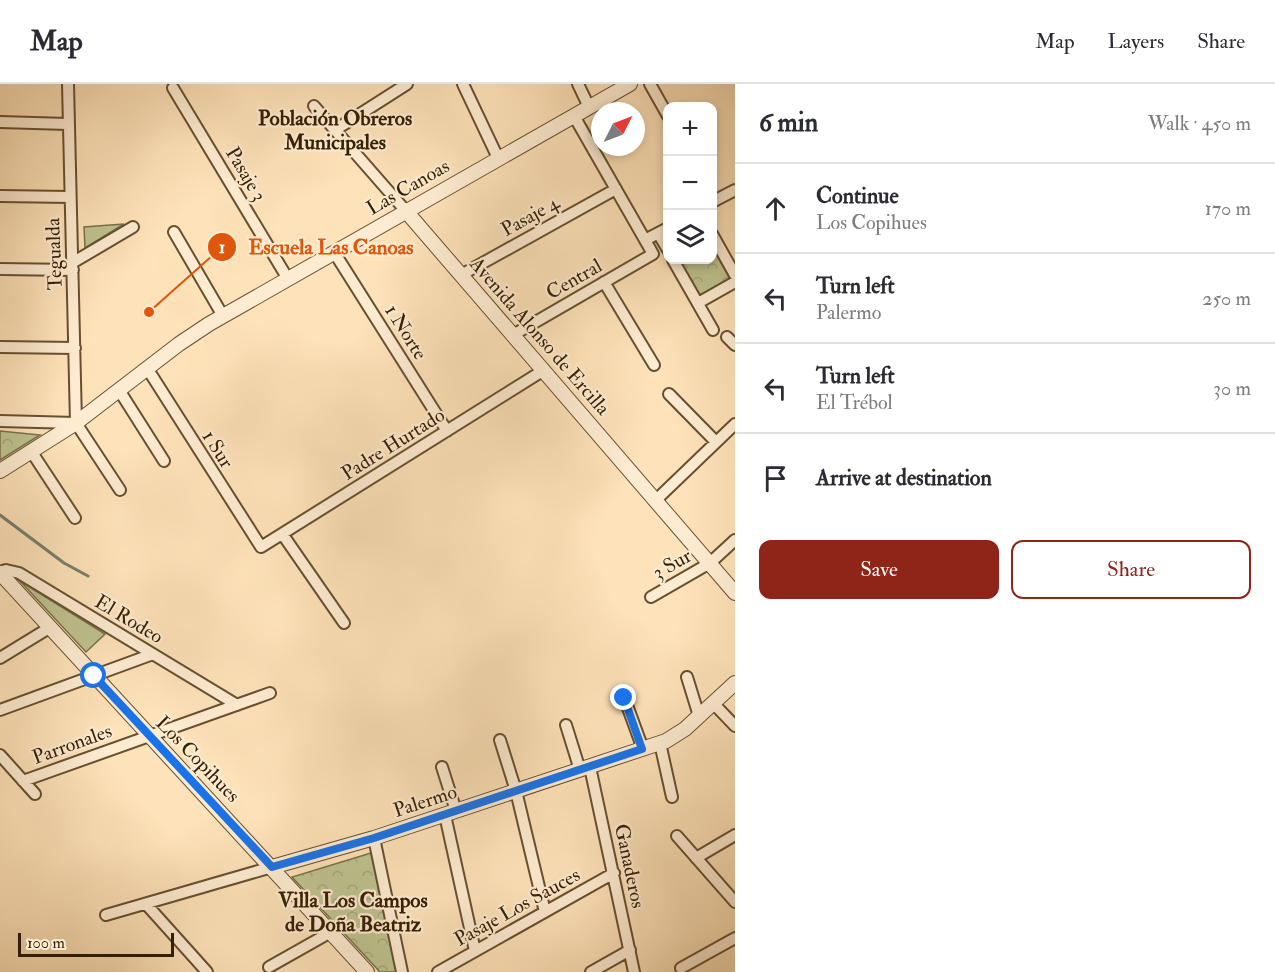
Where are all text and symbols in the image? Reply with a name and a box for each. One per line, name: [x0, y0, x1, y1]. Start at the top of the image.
text: Map: [30, 24, 83, 59]
text: Map: [1035, 28, 1075, 55]
text: Layers: [1108, 28, 1164, 55]
text: Share: [1197, 28, 1245, 55]
north arrow: [591, 102, 645, 156]
map controls: [663, 102, 717, 264]
button: +: [663, 102, 717, 156]
district label: Población Obreros Municipales: [258, 105, 412, 156]
text: 6 min: [759, 107, 818, 139]
text: Walk · 450 m: [1148, 111, 1251, 136]
street label: Pasaje 3: [220, 142, 272, 206]
street label: Las Canoas: [362, 153, 454, 221]
button: −: [663, 156, 717, 210]
text: Continue: [816, 182, 899, 210]
street label: Pasaje 4: [497, 189, 564, 242]
icon: ahead: [759, 192, 792, 225]
text: 170 m: [1205, 196, 1251, 221]
button: layers: [663, 210, 717, 264]
text: Los Copihues: [816, 210, 927, 235]
street label: Tegualda: [40, 217, 68, 291]
callout: Escuela Las Canoas: [207, 228, 426, 267]
text: Escuela Las Canoas: [249, 234, 413, 261]
text: 1: [219, 236, 225, 259]
street label: Avenida Alonso de Ercilla: [464, 251, 616, 421]
street label: Central: [542, 253, 606, 305]
text: Turn left: [816, 272, 895, 300]
icon: left: [759, 282, 792, 315]
text: 250 m: [1202, 286, 1251, 311]
street label: 1 Norte: [379, 300, 433, 364]
text: Palermo: [816, 300, 881, 325]
text: Turn left: [816, 362, 895, 390]
icon: left: [759, 372, 792, 405]
text: 30 m: [1213, 376, 1251, 401]
text: El Trébol: [816, 390, 893, 415]
street label: Padre Hurtado: [337, 402, 449, 486]
street label: 1 Sur: [197, 425, 240, 473]
icon: arrive: [759, 462, 792, 495]
text: Arrive at destination: [816, 464, 992, 492]
button: Save: [759, 540, 999, 599]
button: Share: [1011, 540, 1251, 599]
street label: 3 Sur: [648, 543, 696, 585]
street label: El Rodeo: [90, 589, 168, 649]
route start: [80, 662, 106, 688]
route end: [610, 684, 636, 710]
street label: Los Copihues: [150, 710, 246, 808]
street label: Parronales: [29, 718, 115, 770]
street label: Palermo: [390, 779, 460, 823]
street label: Ganaderos: [609, 822, 651, 911]
street label: Pasaje Los Sauces: [450, 862, 584, 952]
district label: Villa Los Campos de Doña Beatriz: [277, 887, 428, 938]
scale bar: [18, 930, 174, 958]
text: 100 m: [27, 933, 65, 953]

